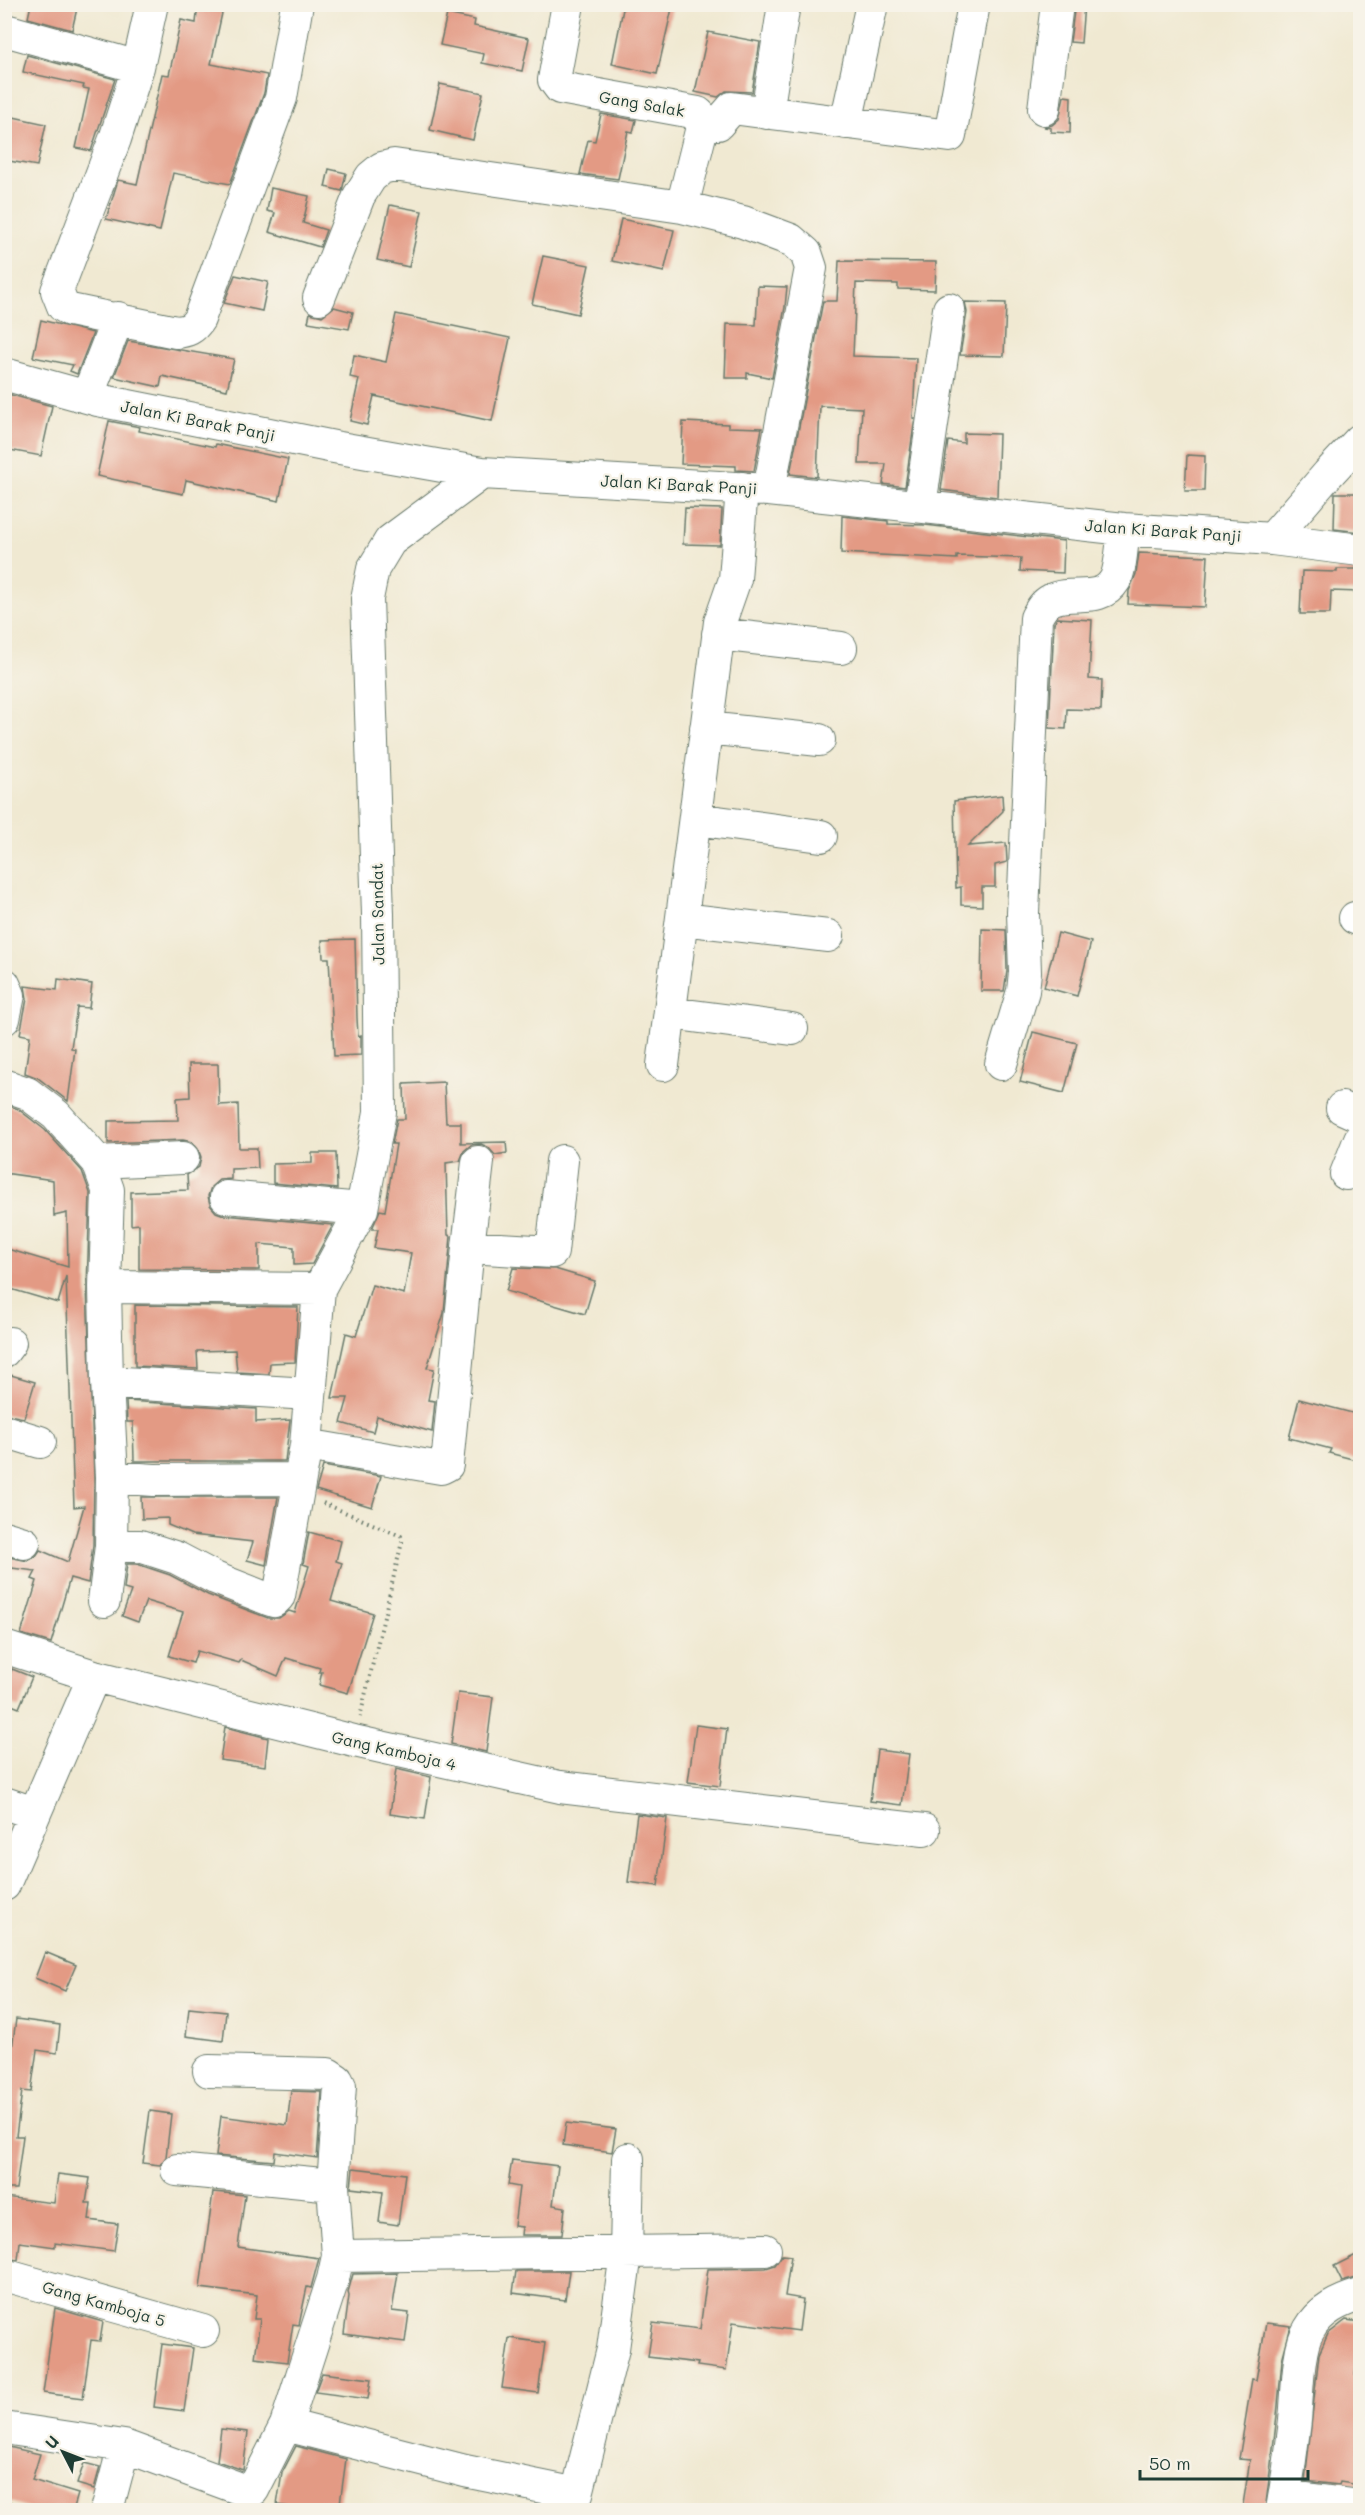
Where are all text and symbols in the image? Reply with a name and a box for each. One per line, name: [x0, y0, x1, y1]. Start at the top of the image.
street label: Gang Salak: [598, 85, 686, 121]
street label: Jalan Ki Barak Panji: [119, 395, 277, 445]
street label: Jalan Ki Barak Panji: [600, 469, 758, 499]
street label: Jalan Ki Barak Panji: [1084, 514, 1242, 546]
street label: Jalan Sandat: [366, 863, 388, 965]
street label: Gang Kamboja 4: [330, 1725, 459, 1775]
street label: Gang Kamboja 5: [40, 2275, 168, 2331]
north arrow: [33, 2422, 93, 2482]
text: U: [40, 2430, 63, 2453]
scale bar: [1140, 2443, 1308, 2481]
text: 50 m: [1149, 2451, 1191, 2475]

